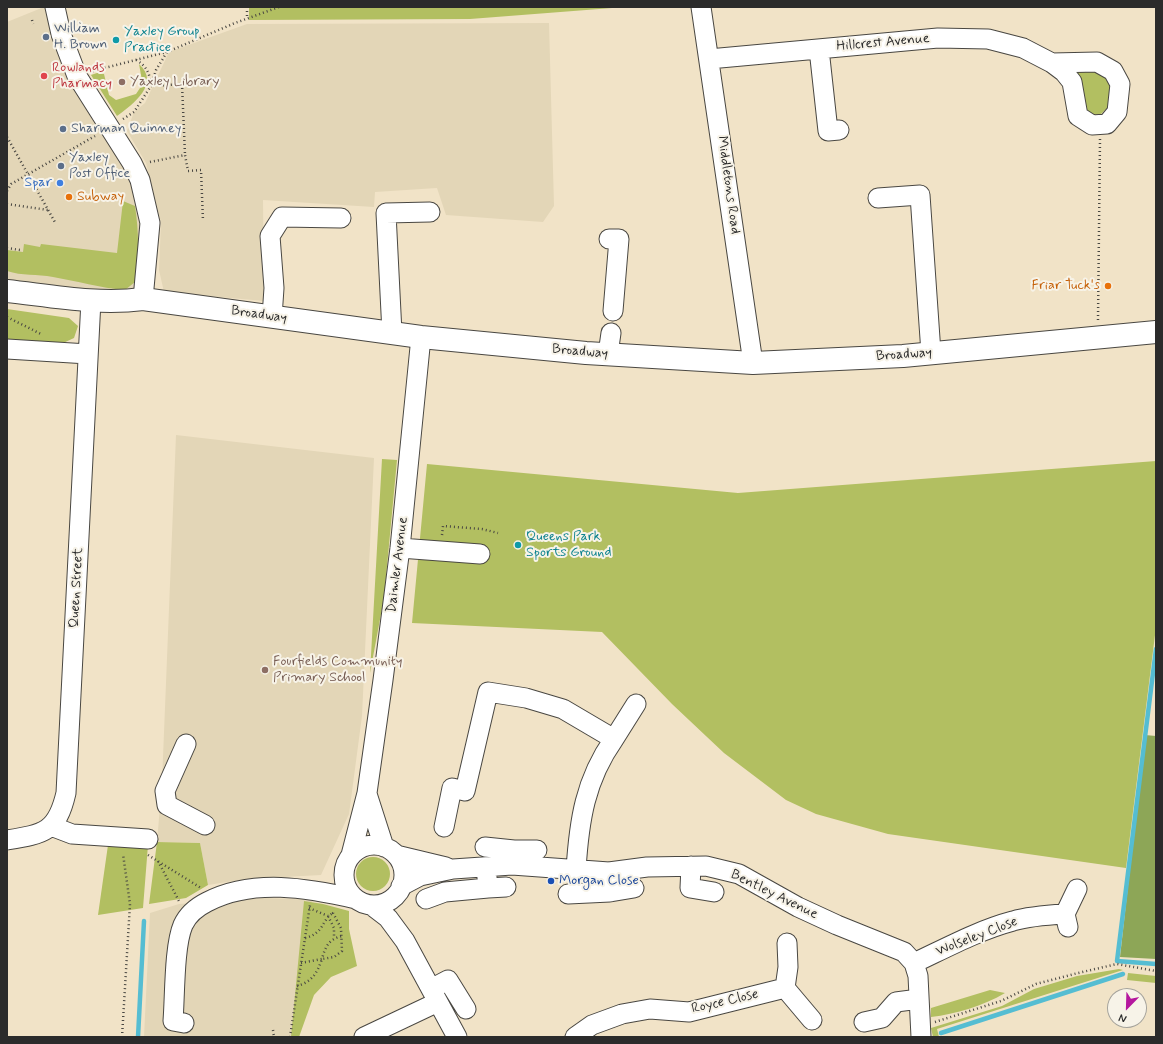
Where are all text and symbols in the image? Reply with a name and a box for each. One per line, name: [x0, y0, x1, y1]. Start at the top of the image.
place label: William H. Brown: [54, 21, 107, 54]
place label: Yaxley Group Practice: [124, 24, 200, 56]
street label: Hillcrest Avenue: [836, 31, 930, 55]
marker: William H. Brown: [41, 32, 51, 42]
marker: Yaxley Group Practice: [111, 35, 121, 45]
place label: Rowlands Pharmacy: [52, 60, 112, 92]
marker: Rowlands Pharmacy: [39, 71, 49, 81]
place label: Yaxley Library: [130, 74, 219, 90]
marker: Yaxley Library: [117, 77, 127, 87]
place label: Sharman Quinney: [71, 121, 181, 137]
marker: Sharman Quinney: [58, 124, 68, 134]
street label: Middletons Road: [713, 135, 743, 235]
place label: Yaxley Post Office: [69, 150, 130, 182]
marker: Yaxley Post Office: [56, 161, 66, 171]
place label: Spar: [24, 175, 52, 191]
marker: Spar: [55, 178, 65, 188]
place label: Subway: [77, 189, 124, 205]
marker: Subway: [64, 192, 74, 202]
place label: Friar Tuck's: [1031, 278, 1100, 294]
marker: Friar Tuck's: [1103, 281, 1113, 291]
street label: Broadway: [230, 303, 288, 327]
street label: Broadway: [551, 341, 609, 363]
street label: Broadway: [875, 345, 933, 365]
street label: Daimler Avenue: [384, 516, 412, 614]
place label: Queens Park Sports Ground: [526, 529, 611, 562]
marker: Queens Park Sports Ground: [513, 540, 523, 550]
street label: Queen Street: [67, 547, 87, 629]
place label: Fourfields Community Primary School: [273, 654, 402, 686]
marker: Fourfields Community Primary School: [260, 665, 270, 675]
street label: Bentley Avenue: [728, 867, 820, 923]
place label: Morgan Close: [559, 873, 639, 889]
marker: Morgan Close: [546, 876, 556, 886]
street label: Wolseley Close: [934, 914, 1020, 960]
street label: Royce Close: [690, 986, 760, 1018]
north arrow: [1107, 988, 1147, 1028]
text: N: [1117, 1010, 1129, 1026]

